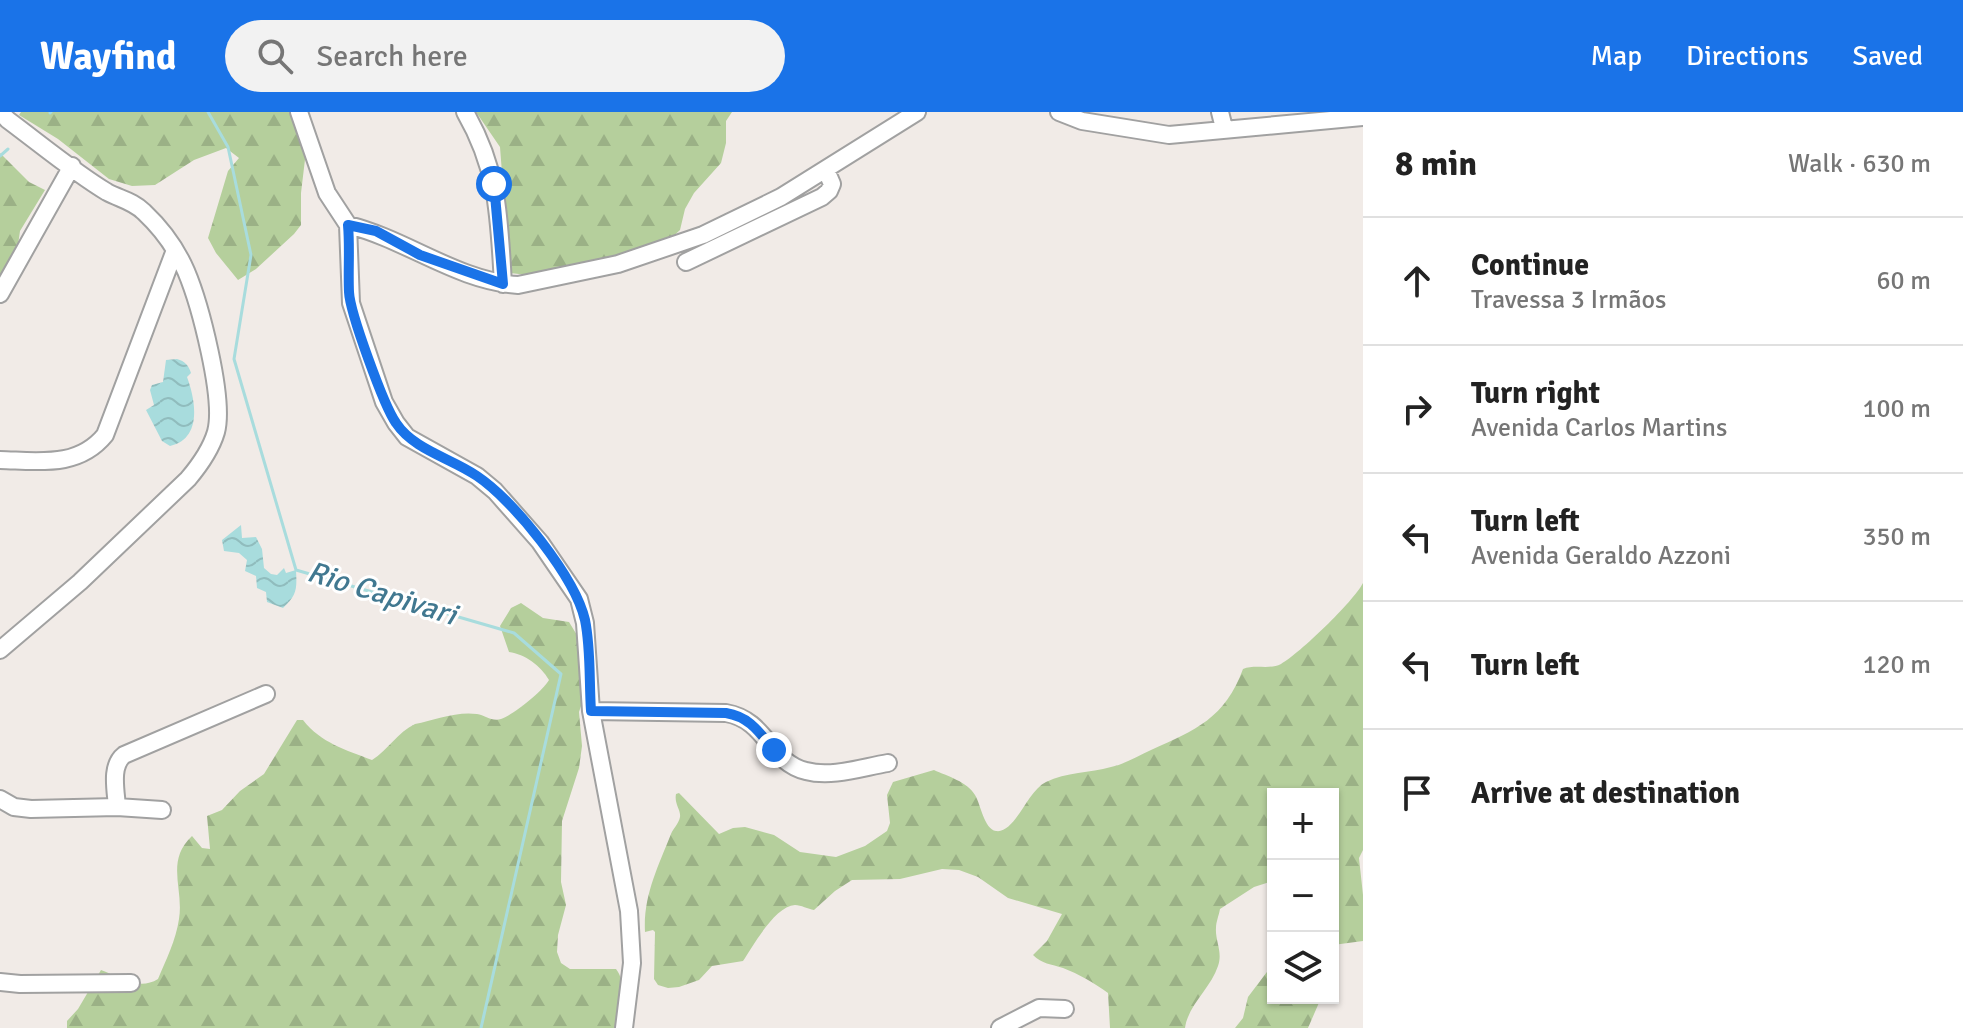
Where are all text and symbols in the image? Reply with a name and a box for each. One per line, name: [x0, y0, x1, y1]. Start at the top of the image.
search box: [225, 20, 785, 92]
text: Wayfind: [40, 33, 177, 80]
icon: search: [253, 34, 297, 78]
text: Search here: [317, 38, 468, 75]
text: Map: [1590, 39, 1642, 73]
text: Directions: [1686, 39, 1808, 73]
text: Saved: [1852, 39, 1923, 73]
text: 8 min: [1395, 143, 1477, 185]
text: Walk · 630 m: [1788, 148, 1931, 180]
route start: [476, 166, 512, 202]
text: Continue: [1471, 247, 1589, 284]
icon: ahead: [1395, 259, 1439, 303]
text: 60 m: [1876, 265, 1931, 297]
text: Travessa 3 Irmãos: [1471, 284, 1667, 316]
text: Turn right: [1471, 375, 1600, 412]
icon: right: [1395, 387, 1439, 431]
text: 100 m: [1862, 393, 1931, 425]
text: Avenida Carlos Martins: [1471, 412, 1727, 444]
text: Turn left: [1471, 503, 1580, 540]
icon: left: [1395, 515, 1439, 559]
text: 350 m: [1862, 521, 1931, 553]
text: Avenida Geraldo Azzoni: [1471, 540, 1731, 572]
water label: Rio Capivari: [303, 553, 463, 634]
icon: left: [1395, 643, 1439, 687]
text: Turn left: [1471, 647, 1580, 684]
text: 120 m: [1862, 649, 1931, 681]
route end: [756, 732, 792, 768]
icon: arrive: [1395, 771, 1439, 815]
text: Arrive at destination: [1471, 775, 1740, 812]
map controls: [1267, 788, 1339, 1004]
button: +: [1267, 788, 1339, 860]
button: −: [1267, 860, 1339, 932]
button: layers: [1267, 932, 1339, 1004]

